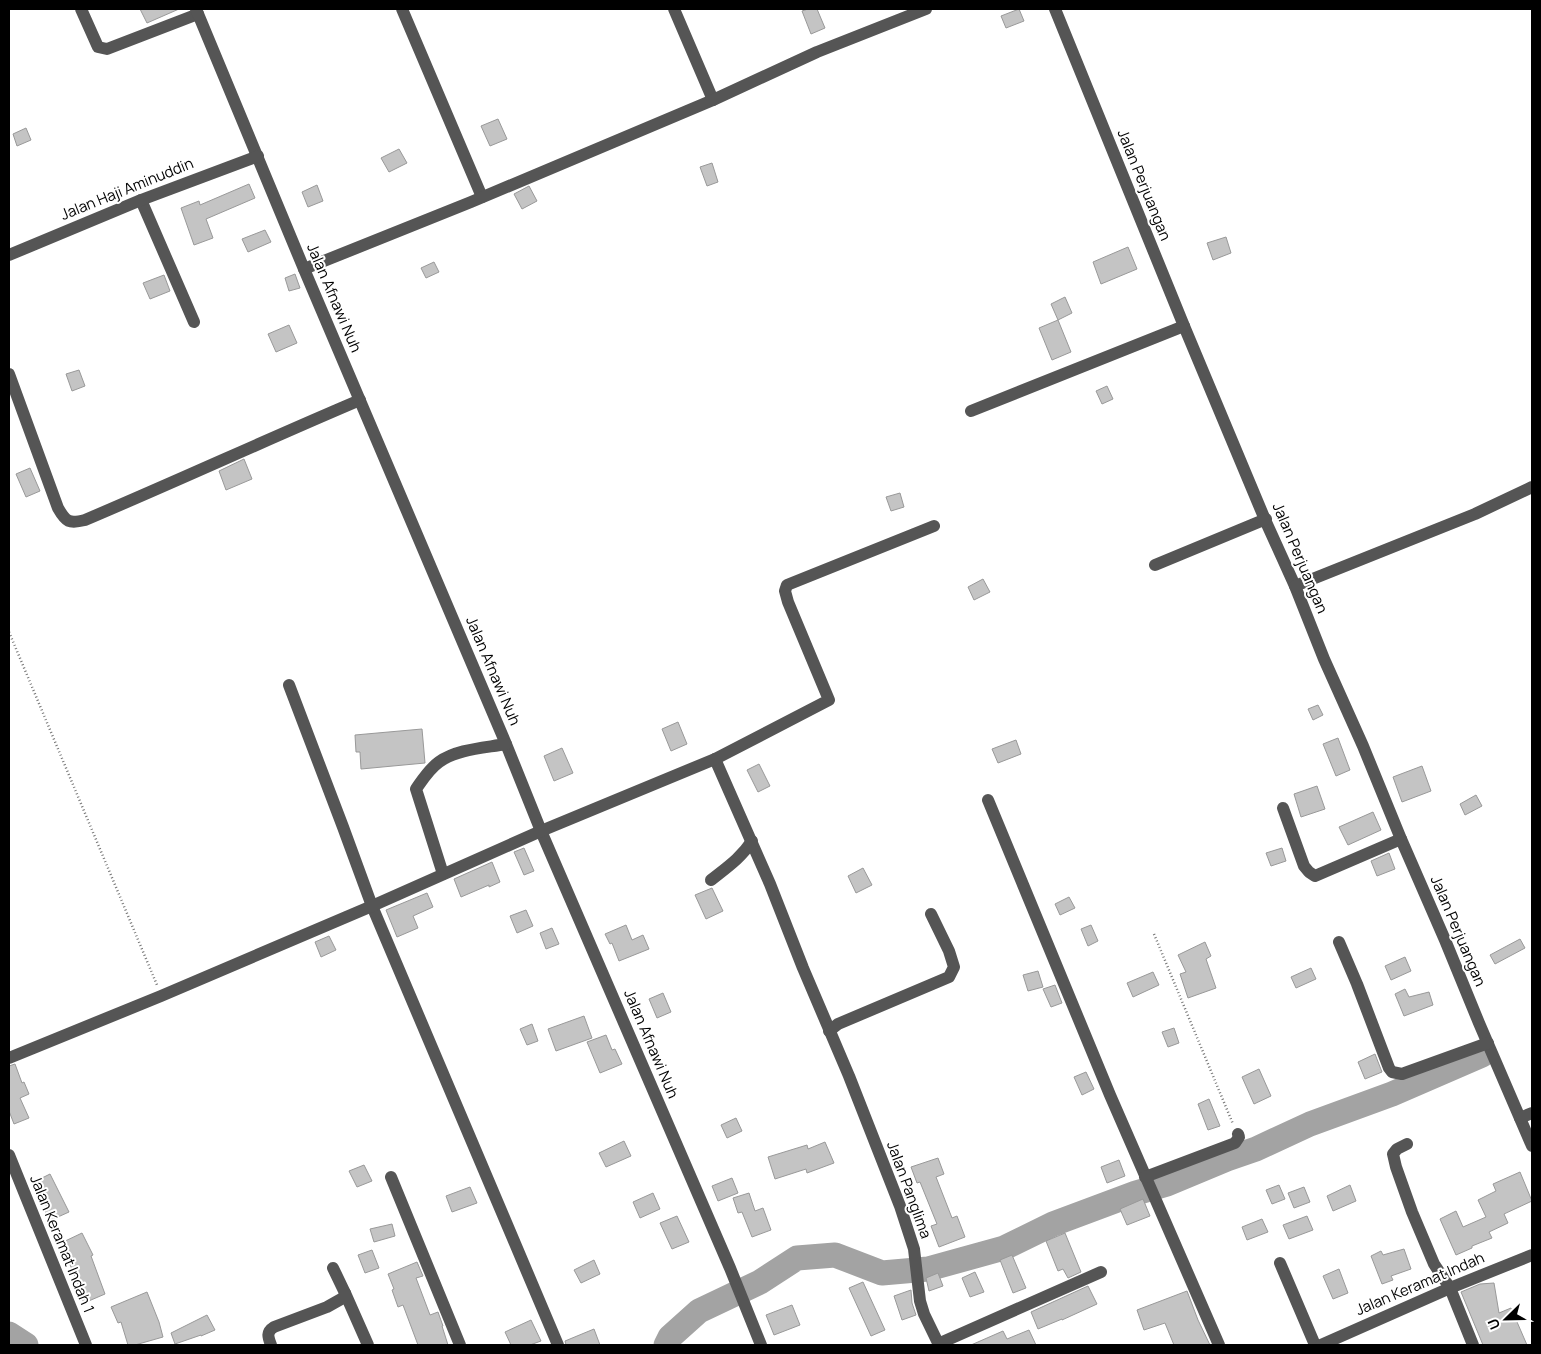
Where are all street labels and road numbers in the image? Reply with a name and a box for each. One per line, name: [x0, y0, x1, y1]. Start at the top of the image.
street label: Jalan Perjuangan: [1113, 126, 1176, 244]
street label: Jalan Haji Aminuddin: [57, 152, 196, 225]
street label: Jalan Afnawi Nuh: [302, 240, 367, 356]
street label: Jalan Perjuangan: [1268, 499, 1333, 616]
street label: Jalan Afnawi Nuh: [461, 613, 526, 729]
street label: Jalan Perjuangan: [1426, 872, 1491, 989]
street label: Jalan Afnawi Nuh: [619, 986, 684, 1102]
street label: Jalan Panglima: [882, 1138, 937, 1241]
street label: Jalan Keramat Indah 1: [25, 1172, 100, 1316]
street label: Jalan Keramat Indah: [1352, 1247, 1488, 1320]

